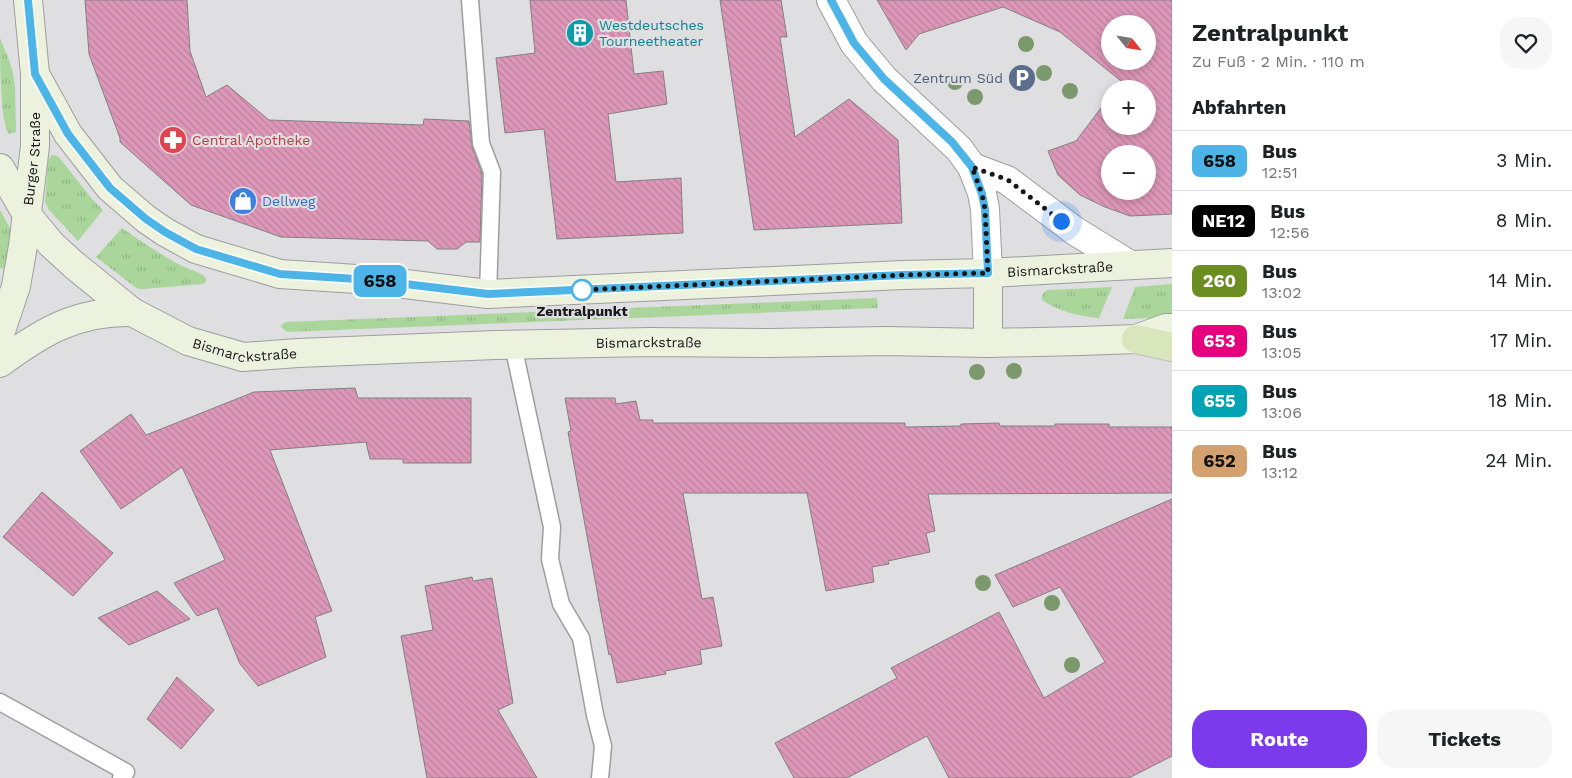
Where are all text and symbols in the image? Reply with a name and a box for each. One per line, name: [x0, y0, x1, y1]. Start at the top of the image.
north arrow: [1101, 15, 1156, 70]
map controls: [1101, 15, 1156, 200]
place label: Westdeutsches Tourneetheater: [599, 17, 704, 49]
button: heart: [1500, 17, 1552, 69]
building icon: Westdeutsches Tourneetheater: [565, 18, 595, 48]
text: Zentralpunkt: [1192, 19, 1348, 47]
text: Zu Fuß · 2 Min. · 110 m: [1192, 52, 1365, 71]
parking icon: Zentrum Süd: [1007, 63, 1037, 93]
place label: Zentrum Süd: [913, 70, 1003, 86]
button: +: [1101, 80, 1156, 135]
text: Abfahrten: [1192, 96, 1286, 119]
street label: Burger Straße: [20, 112, 43, 206]
pharmacy icon: Central Apotheke: [158, 125, 188, 155]
place label: Central Apotheke: [192, 132, 310, 148]
text: Bus: [1262, 140, 1297, 163]
button: −: [1101, 145, 1156, 200]
text: 3 Min.: [1496, 149, 1552, 172]
text: 658: [1203, 150, 1236, 171]
text: 12:51: [1262, 163, 1298, 182]
shop icon: Dellweg: [228, 186, 258, 216]
place label: Dellweg: [262, 193, 316, 209]
text: Bus: [1270, 200, 1305, 223]
your location: [1049, 209, 1074, 234]
text: 8 Min.: [1496, 209, 1552, 232]
text: NE12: [1202, 210, 1245, 231]
text: 12:56: [1270, 223, 1310, 242]
street label: Bismarckstraße: [1007, 258, 1113, 280]
text: Bus: [1262, 260, 1297, 283]
line badge: 658: [351, 265, 409, 297]
text: 14 Min.: [1488, 269, 1552, 292]
text: 658: [364, 270, 396, 291]
text: 260: [1203, 270, 1236, 291]
marker: Zentralpunkt: [571, 279, 593, 301]
text: 13:02: [1262, 283, 1302, 302]
place label: Zentralpunkt: [536, 303, 628, 319]
text: Bus: [1262, 320, 1297, 343]
text: 17 Min.: [1490, 329, 1552, 352]
text: 653: [1203, 330, 1236, 351]
street label: Bismarckstraße: [595, 334, 702, 351]
street label: Bismarckstraße: [191, 335, 298, 366]
text: 13:05: [1262, 343, 1302, 362]
text: Bus: [1262, 380, 1297, 403]
text: 18 Min.: [1488, 389, 1552, 412]
text: 655: [1203, 390, 1236, 411]
text: 13:06: [1262, 403, 1302, 422]
text: Bus: [1262, 440, 1297, 463]
text: 24 Min.: [1485, 449, 1552, 472]
text: 652: [1203, 450, 1236, 471]
text: 13:12: [1262, 463, 1298, 482]
button: Route: [1192, 710, 1367, 768]
button: Tickets: [1377, 710, 1552, 768]

